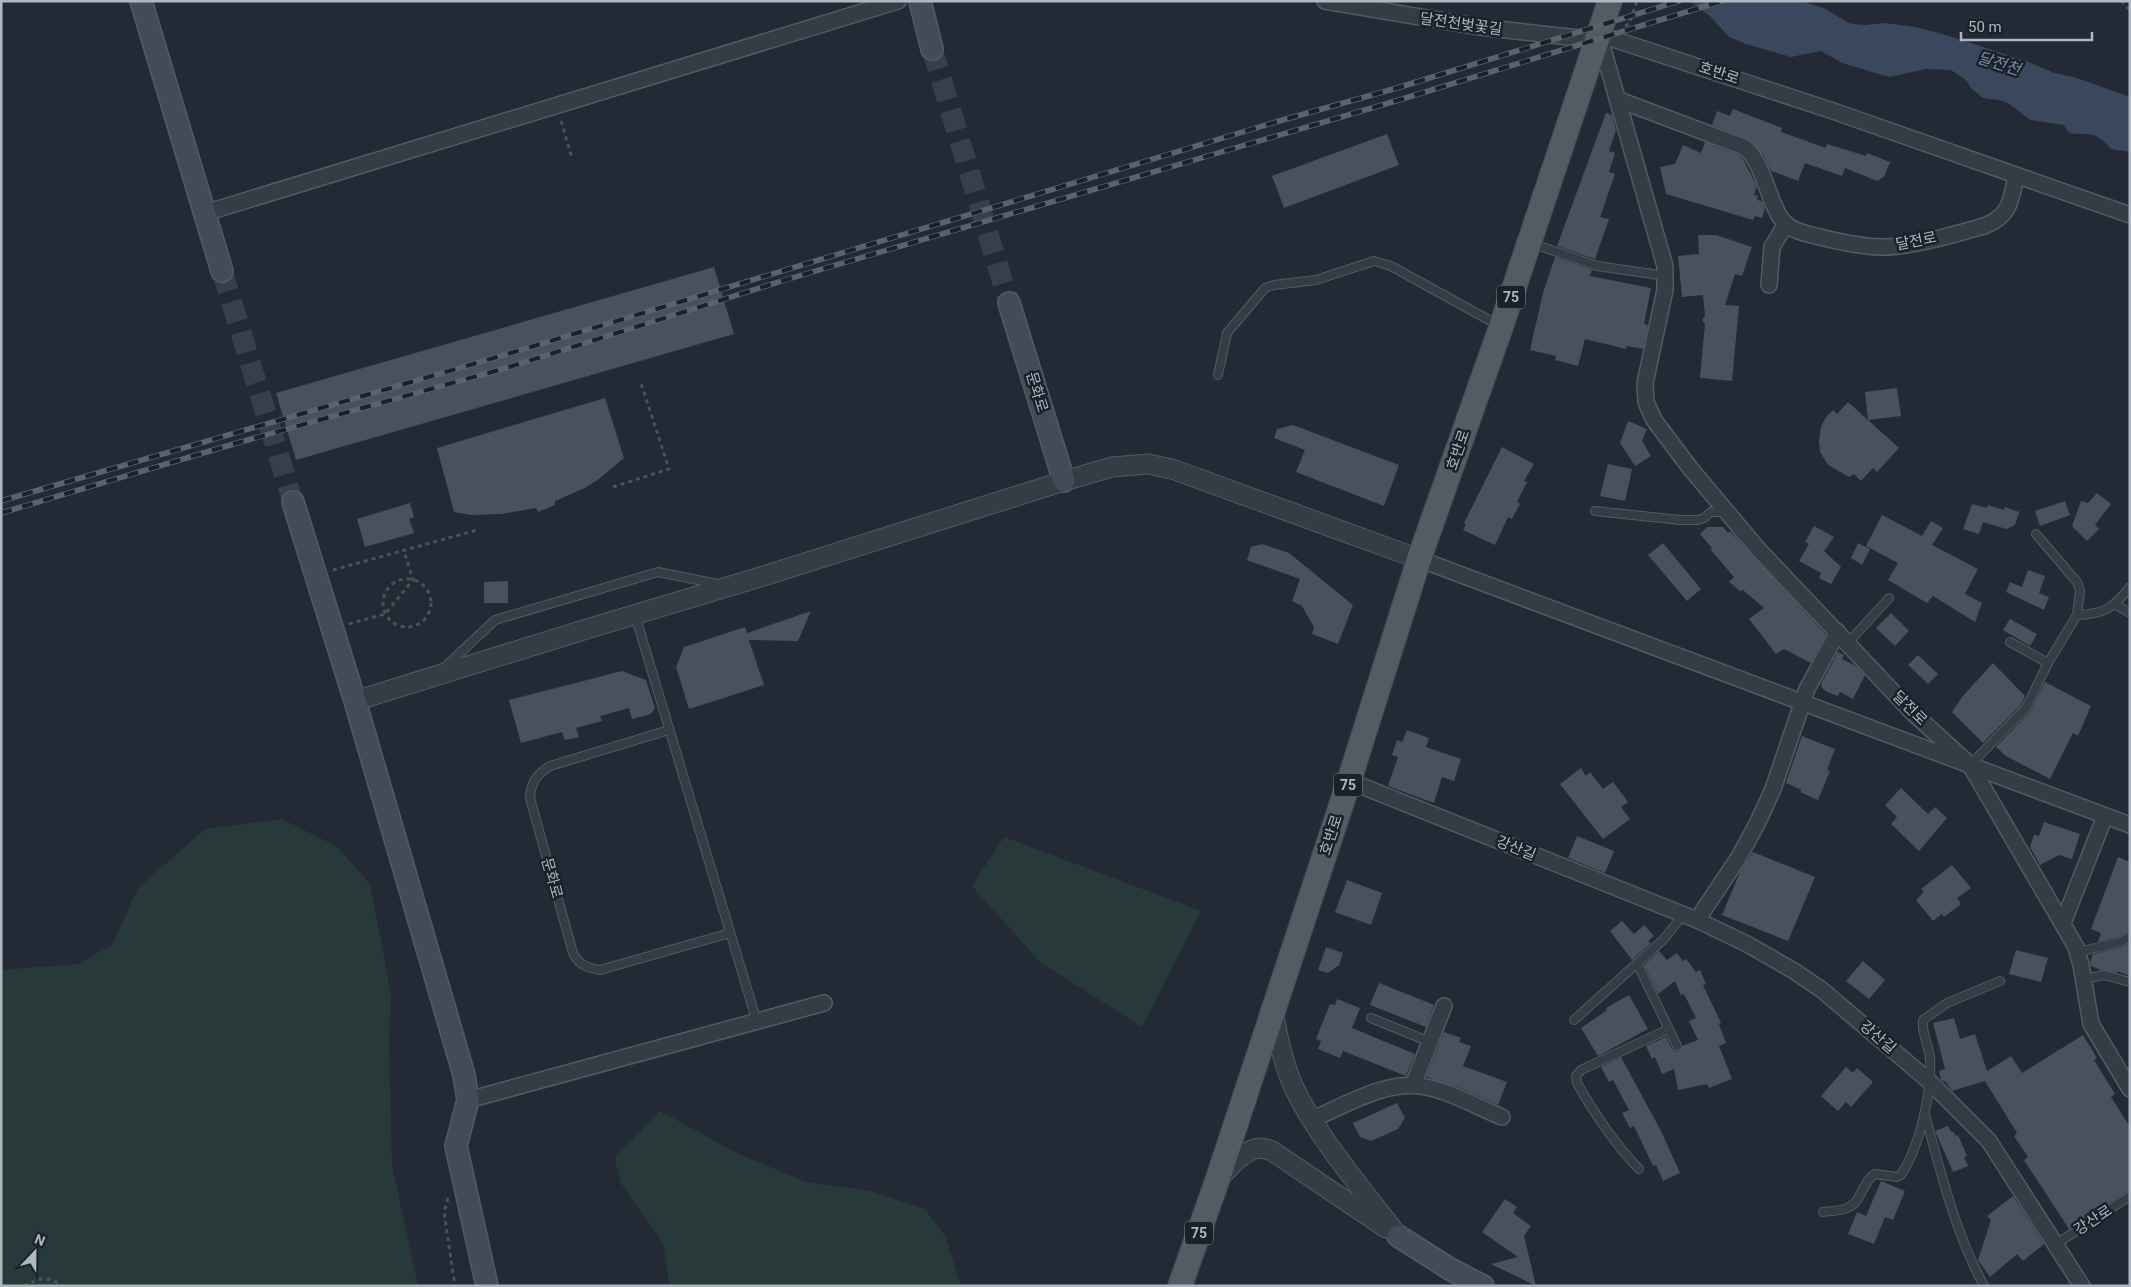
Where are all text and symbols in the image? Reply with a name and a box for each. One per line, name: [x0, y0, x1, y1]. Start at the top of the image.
street label: 달전천벚꽃길: [1419, 9, 1503, 39]
scale bar: [1961, 10, 2092, 42]
text: 50 m: [1968, 18, 2002, 36]
water label: 달전천: [1975, 48, 2025, 80]
street label: 호반로: [1697, 58, 1741, 88]
street label: 달전로: [1894, 228, 1938, 254]
road number: 75: [1497, 286, 1525, 308]
street label: 문화로: [1022, 370, 1052, 414]
street label: 호반로: [1443, 427, 1473, 473]
street label: 달전로: [1889, 687, 1931, 729]
road number: 75: [1334, 774, 1362, 796]
street label: 호반로: [1316, 813, 1346, 857]
street label: 강산길: [1493, 832, 1539, 864]
street label: 문화로: [538, 856, 566, 900]
street label: 강산길: [1856, 1017, 1900, 1057]
street label: 강산로: [2071, 1201, 2115, 1239]
road number: 75: [1185, 1222, 1213, 1244]
north arrow: [10, 1227, 60, 1277]
text: N: [32, 1231, 47, 1249]

